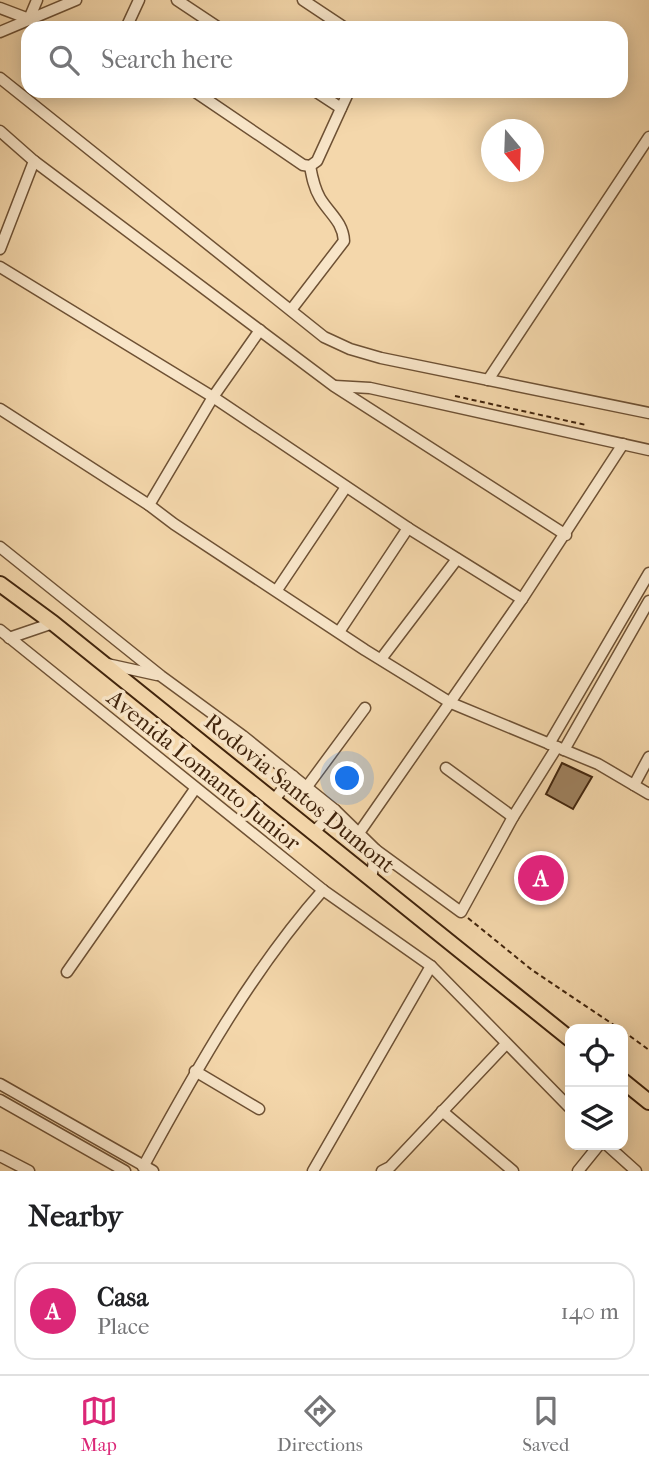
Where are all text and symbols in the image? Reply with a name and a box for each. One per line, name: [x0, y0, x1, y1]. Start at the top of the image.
search box: [21, 21, 628, 98]
icon: search: [45, 41, 83, 79]
text: Search here: [101, 44, 233, 75]
north arrow: [481, 119, 544, 182]
street label: Avenida Lomanto Junior: [101, 684, 306, 857]
street label: Rodovia Santos Dumont: [199, 708, 400, 879]
your location: [330, 761, 364, 795]
pin: A: [518, 852, 564, 904]
map controls: [565, 1024, 628, 1150]
button: locate: [565, 1024, 628, 1087]
button: layers: [565, 1087, 628, 1150]
text: Nearby: [28, 1199, 123, 1234]
text: Casa: [97, 1282, 148, 1313]
text: A: [46, 1298, 60, 1325]
text: 140 m: [560, 1298, 619, 1325]
text: Place: [97, 1313, 149, 1340]
tab: Map: [80, 1392, 118, 1456]
tab: Directions: [277, 1392, 363, 1456]
tab: Saved: [522, 1392, 569, 1456]

